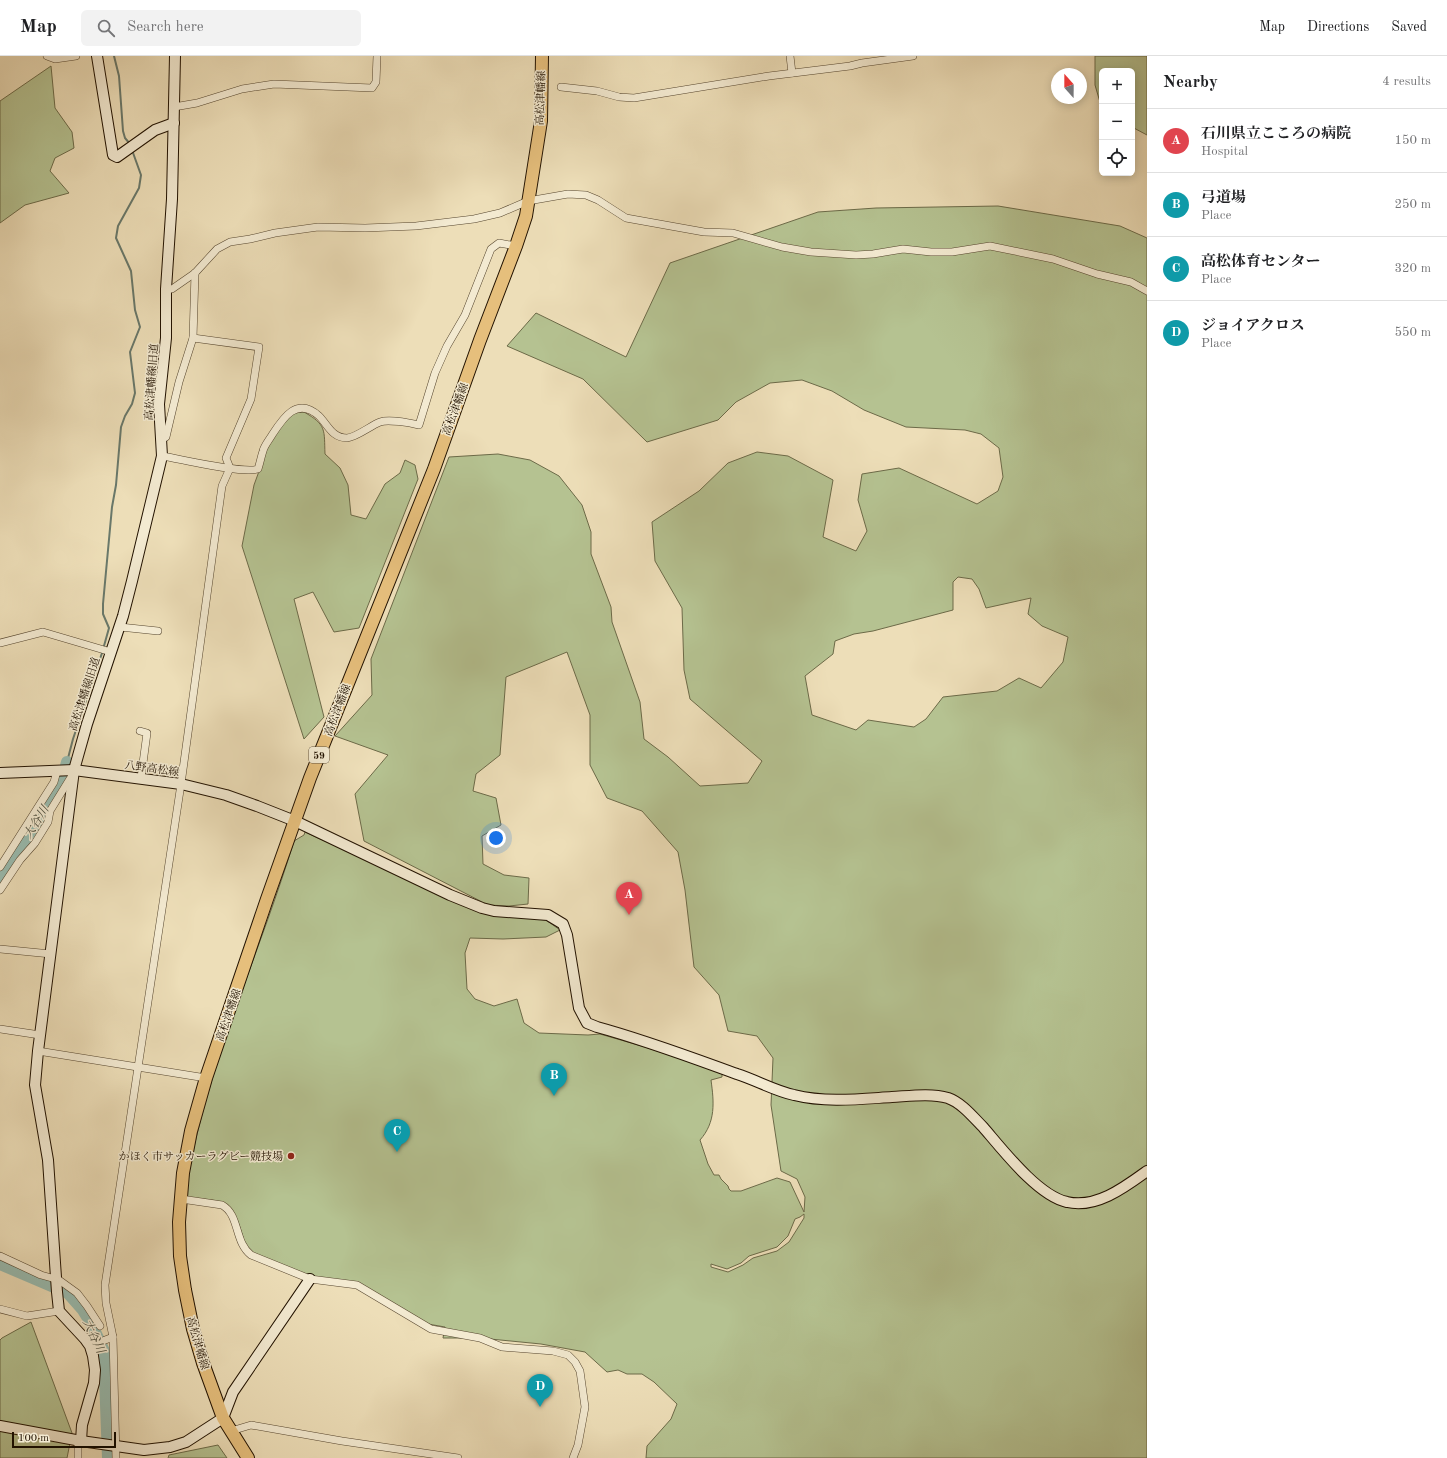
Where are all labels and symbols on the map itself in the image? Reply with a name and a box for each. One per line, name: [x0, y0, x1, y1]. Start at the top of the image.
north arrow: [1051, 68, 1087, 104]
street label: 高松津幡線: [533, 70, 548, 126]
street label: 高松津幡線旧道: [142, 343, 161, 421]
street label: 高松津幡線: [440, 381, 471, 437]
street label: 高松津幡線旧道: [66, 656, 103, 733]
street label: 高松津幡線: [322, 682, 353, 738]
road number: 59: [309, 747, 329, 763]
street label: 八野高松線: [124, 758, 180, 779]
water label: 大谷川: [21, 801, 53, 841]
your location: [486, 828, 506, 848]
pin: A: [616, 882, 642, 915]
street label: 高松津幡線: [213, 987, 244, 1043]
pin: B: [541, 1063, 567, 1096]
pin: C: [384, 1119, 410, 1152]
place label: かほく市サッカーラグビー競技場: [119, 1150, 283, 1163]
marker: かほく市サッカーラグビー競技場: [286, 1151, 296, 1161]
street label: 高松津幡線: [184, 1315, 211, 1371]
water label: 大谷川: [80, 1317, 109, 1357]
pin: D: [527, 1374, 553, 1407]
scale bar: [12, 1430, 116, 1449]

